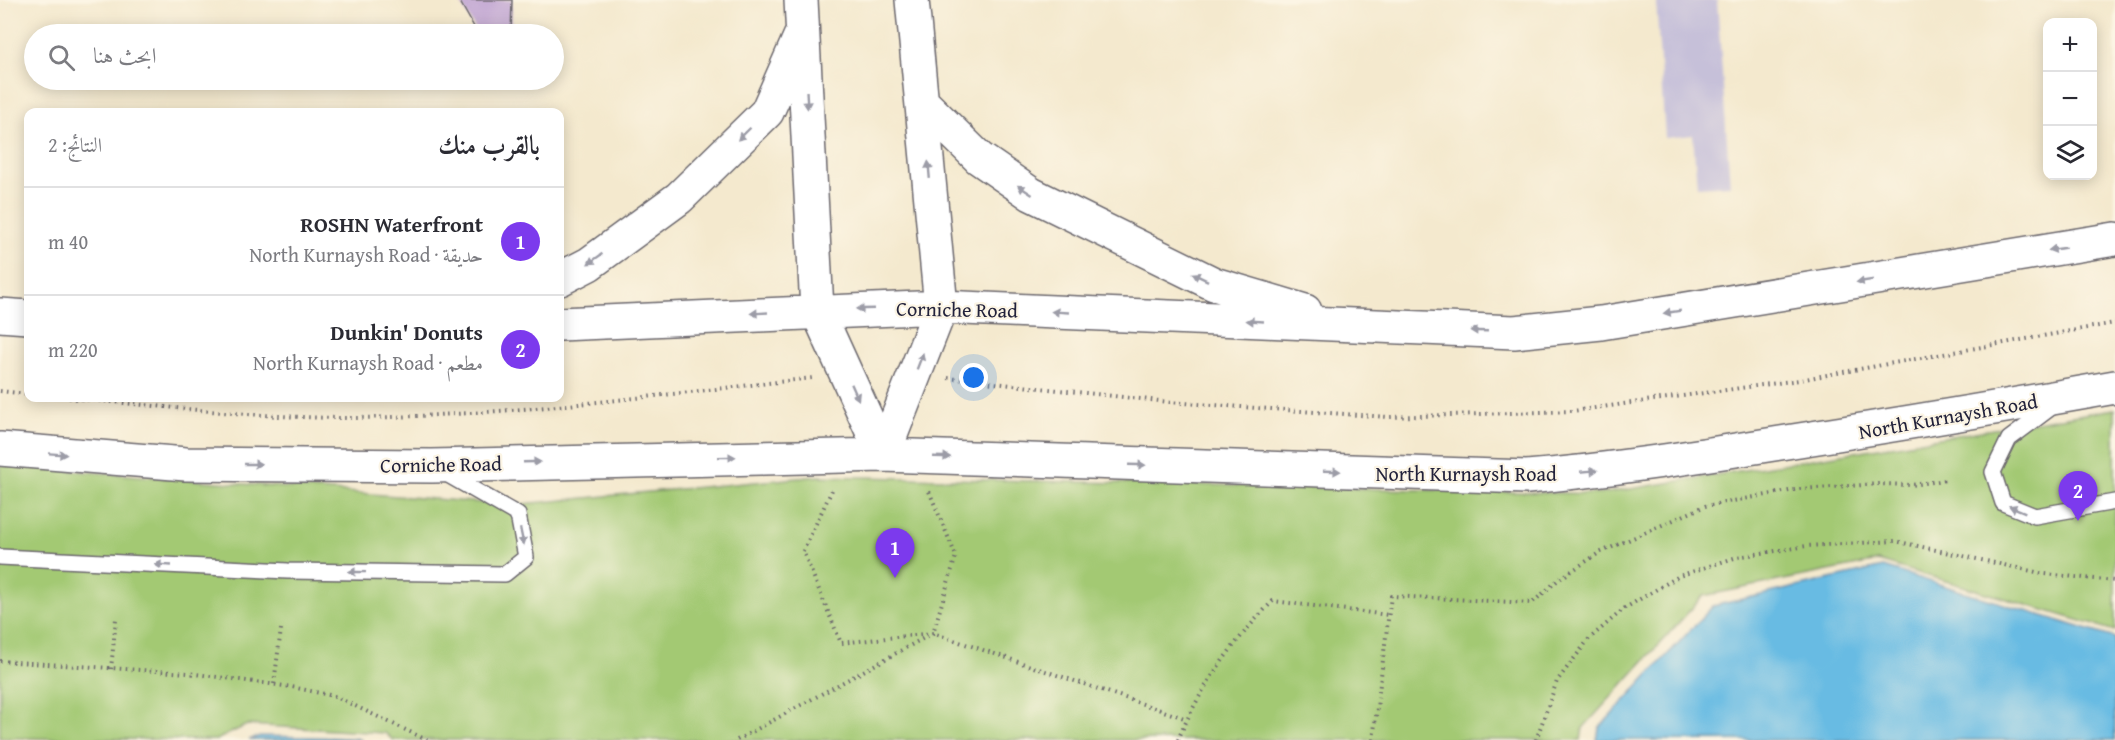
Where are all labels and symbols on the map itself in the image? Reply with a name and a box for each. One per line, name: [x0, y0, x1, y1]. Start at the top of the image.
one-way arrow: [802, 91, 811, 110]
one-way arrow: [737, 127, 751, 141]
one-way arrow: [924, 161, 934, 180]
one-way arrow: [1017, 185, 1033, 196]
one-way arrow: [2048, 245, 2067, 254]
one-way arrow: [587, 253, 603, 265]
one-way arrow: [1191, 272, 1208, 281]
one-way arrow: [1855, 276, 1874, 285]
street label: Corniche Road: [896, 293, 1018, 325]
one-way arrow: [856, 304, 875, 314]
one-way arrow: [1663, 307, 1682, 316]
one-way arrow: [1051, 308, 1070, 317]
one-way arrow: [749, 309, 768, 318]
one-way arrow: [1246, 317, 1265, 326]
one-way arrow: [1469, 326, 1488, 336]
one-way arrow: [916, 352, 925, 370]
your location: [959, 363, 988, 392]
one-way arrow: [850, 383, 859, 400]
street label: North Kurnaysh Road: [1856, 386, 2040, 446]
street label: Corniche Road: [380, 448, 502, 480]
one-way arrow: [49, 449, 68, 459]
one-way arrow: [717, 452, 736, 462]
one-way arrow: [932, 452, 951, 462]
one-way arrow: [522, 458, 541, 467]
one-way arrow: [243, 459, 262, 469]
street label: North Kurnaysh Road: [1375, 459, 1557, 488]
one-way arrow: [1127, 460, 1146, 469]
one-way arrow: [1322, 466, 1341, 476]
one-way arrow: [1580, 466, 1599, 476]
pin: 2: [2058, 472, 2098, 521]
one-way arrow: [2008, 504, 2026, 513]
one-way arrow: [518, 528, 528, 546]
pin: 1: [876, 528, 914, 578]
one-way arrow: [153, 560, 172, 569]
one-way arrow: [348, 567, 367, 577]

